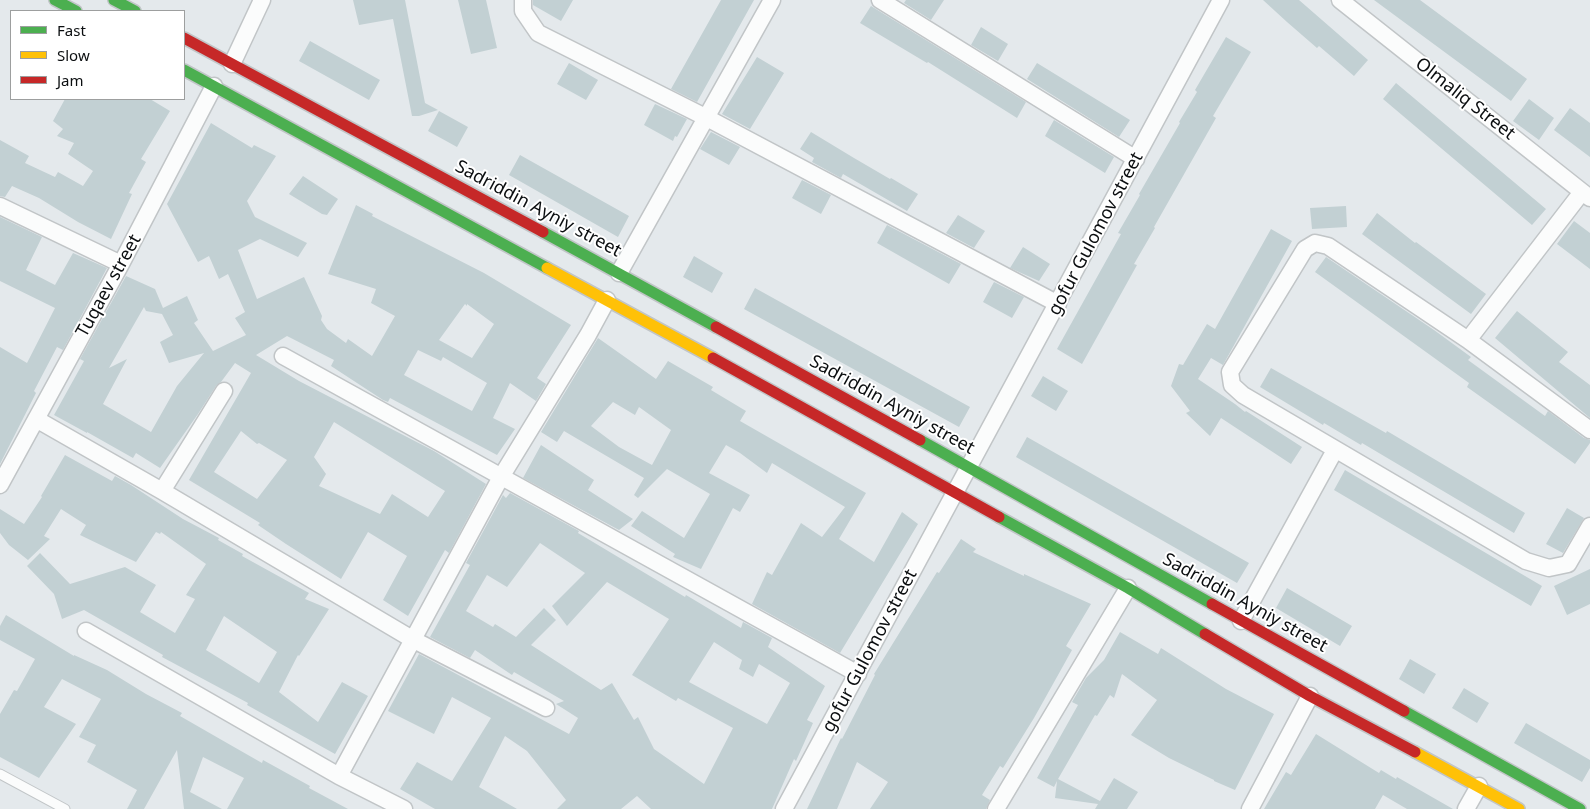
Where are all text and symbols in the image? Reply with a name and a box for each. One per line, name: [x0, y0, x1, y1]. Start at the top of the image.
legend: [10, 10, 185, 100]
text: Fast: [57, 20, 86, 40]
text: Slow: [57, 45, 90, 65]
street label: Olmaliq Street: [1411, 53, 1519, 145]
text: Jam: [57, 70, 84, 90]
street label: gofur Gulomov street: [1044, 149, 1148, 319]
street label: Sadriddin Ayniy street: [451, 156, 625, 262]
street label: Tuqaev street: [72, 231, 146, 341]
street label: Sadriddin Ayniy street: [806, 351, 978, 459]
street label: Sadriddin Ayniy street: [1159, 549, 1331, 657]
street label: gofur Gulomov street: [818, 566, 922, 736]

